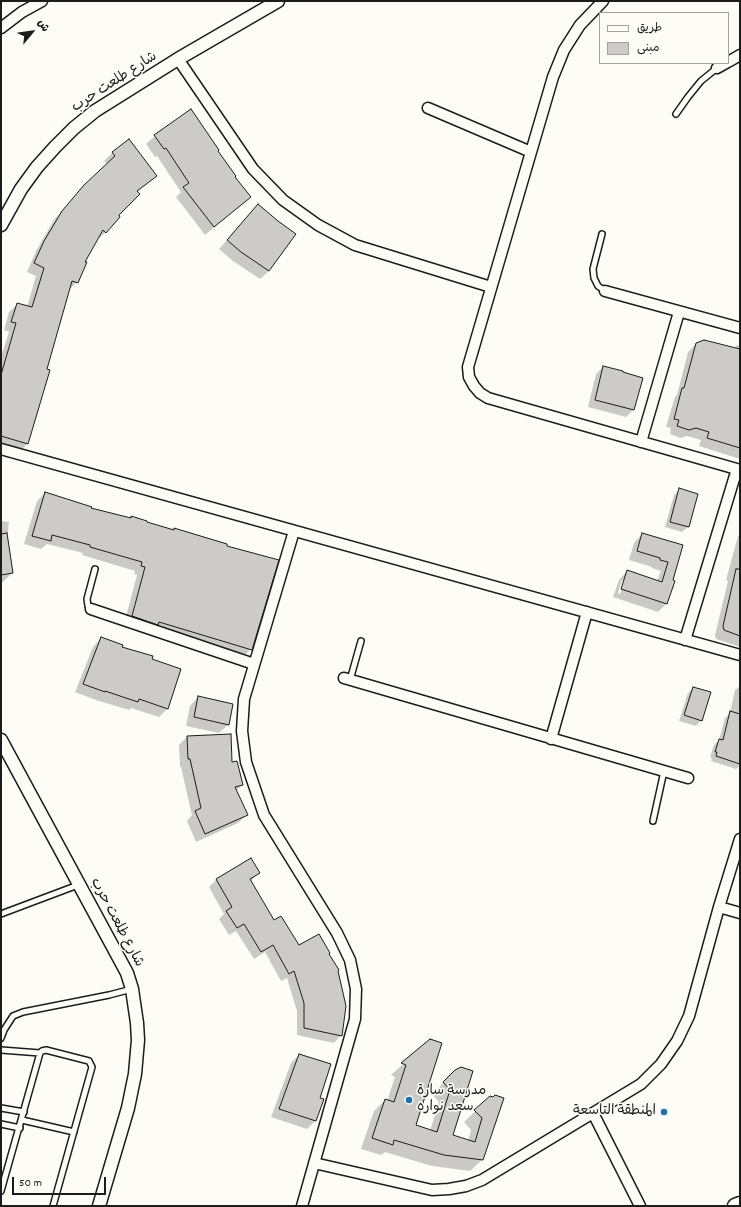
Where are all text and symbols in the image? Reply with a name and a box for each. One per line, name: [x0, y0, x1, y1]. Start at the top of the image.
north arrow: [12, 12, 52, 52]
legend: [599, 12, 729, 64]
text: ش: [33, 17, 52, 35]
text: طريق: [637, 20, 662, 37]
text: مبنى: [637, 40, 660, 57]
street label: شارع طلعت حرب: [69, 49, 161, 117]
street label: شارع طلعت حرب: [85, 876, 147, 970]
place label: مدرسة سارة سعد نواره: [417, 1084, 486, 1116]
marker: مدرسة سارة سعد نواره: [404, 1095, 414, 1105]
place label: المنطقة التاسعة: [573, 1104, 656, 1120]
marker: المنطقة التاسعة: [659, 1107, 669, 1117]
scale bar: [14, 1169, 108, 1195]
text: 50 m: [19, 1175, 42, 1192]

